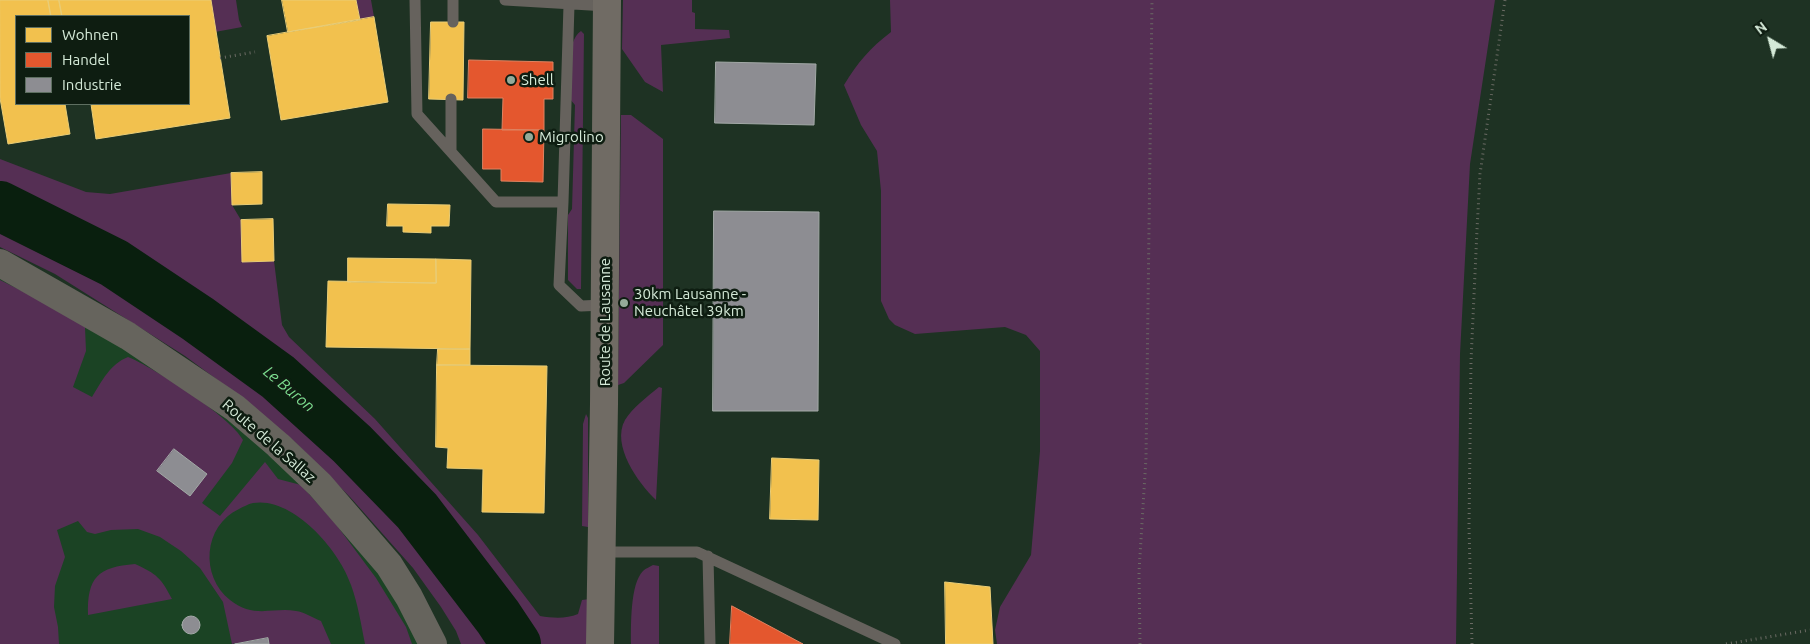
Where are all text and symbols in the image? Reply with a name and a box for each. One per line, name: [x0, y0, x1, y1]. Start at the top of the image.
legend: [15, 15, 190, 105]
north arrow: [1745, 15, 1795, 65]
text: N: [1752, 18, 1770, 38]
text: Wohnen: [62, 26, 118, 43]
text: Handel: [62, 51, 110, 68]
place label: Shell: [521, 71, 554, 89]
marker: Shell: [505, 74, 517, 86]
text: Industrie: [62, 76, 122, 93]
place label: Migrolino: [539, 128, 604, 146]
marker: Migrolino: [523, 131, 535, 143]
street label: Route de Lausanne: [596, 258, 614, 386]
place label: 30km Lausanne - Neuchâtel 39km: [634, 285, 746, 320]
marker: 30km Lausanne - Neuchâtel 39km: [618, 297, 630, 309]
water label: Le Buron: [259, 362, 319, 416]
street label: Route de la Sallaz: [219, 396, 319, 486]

